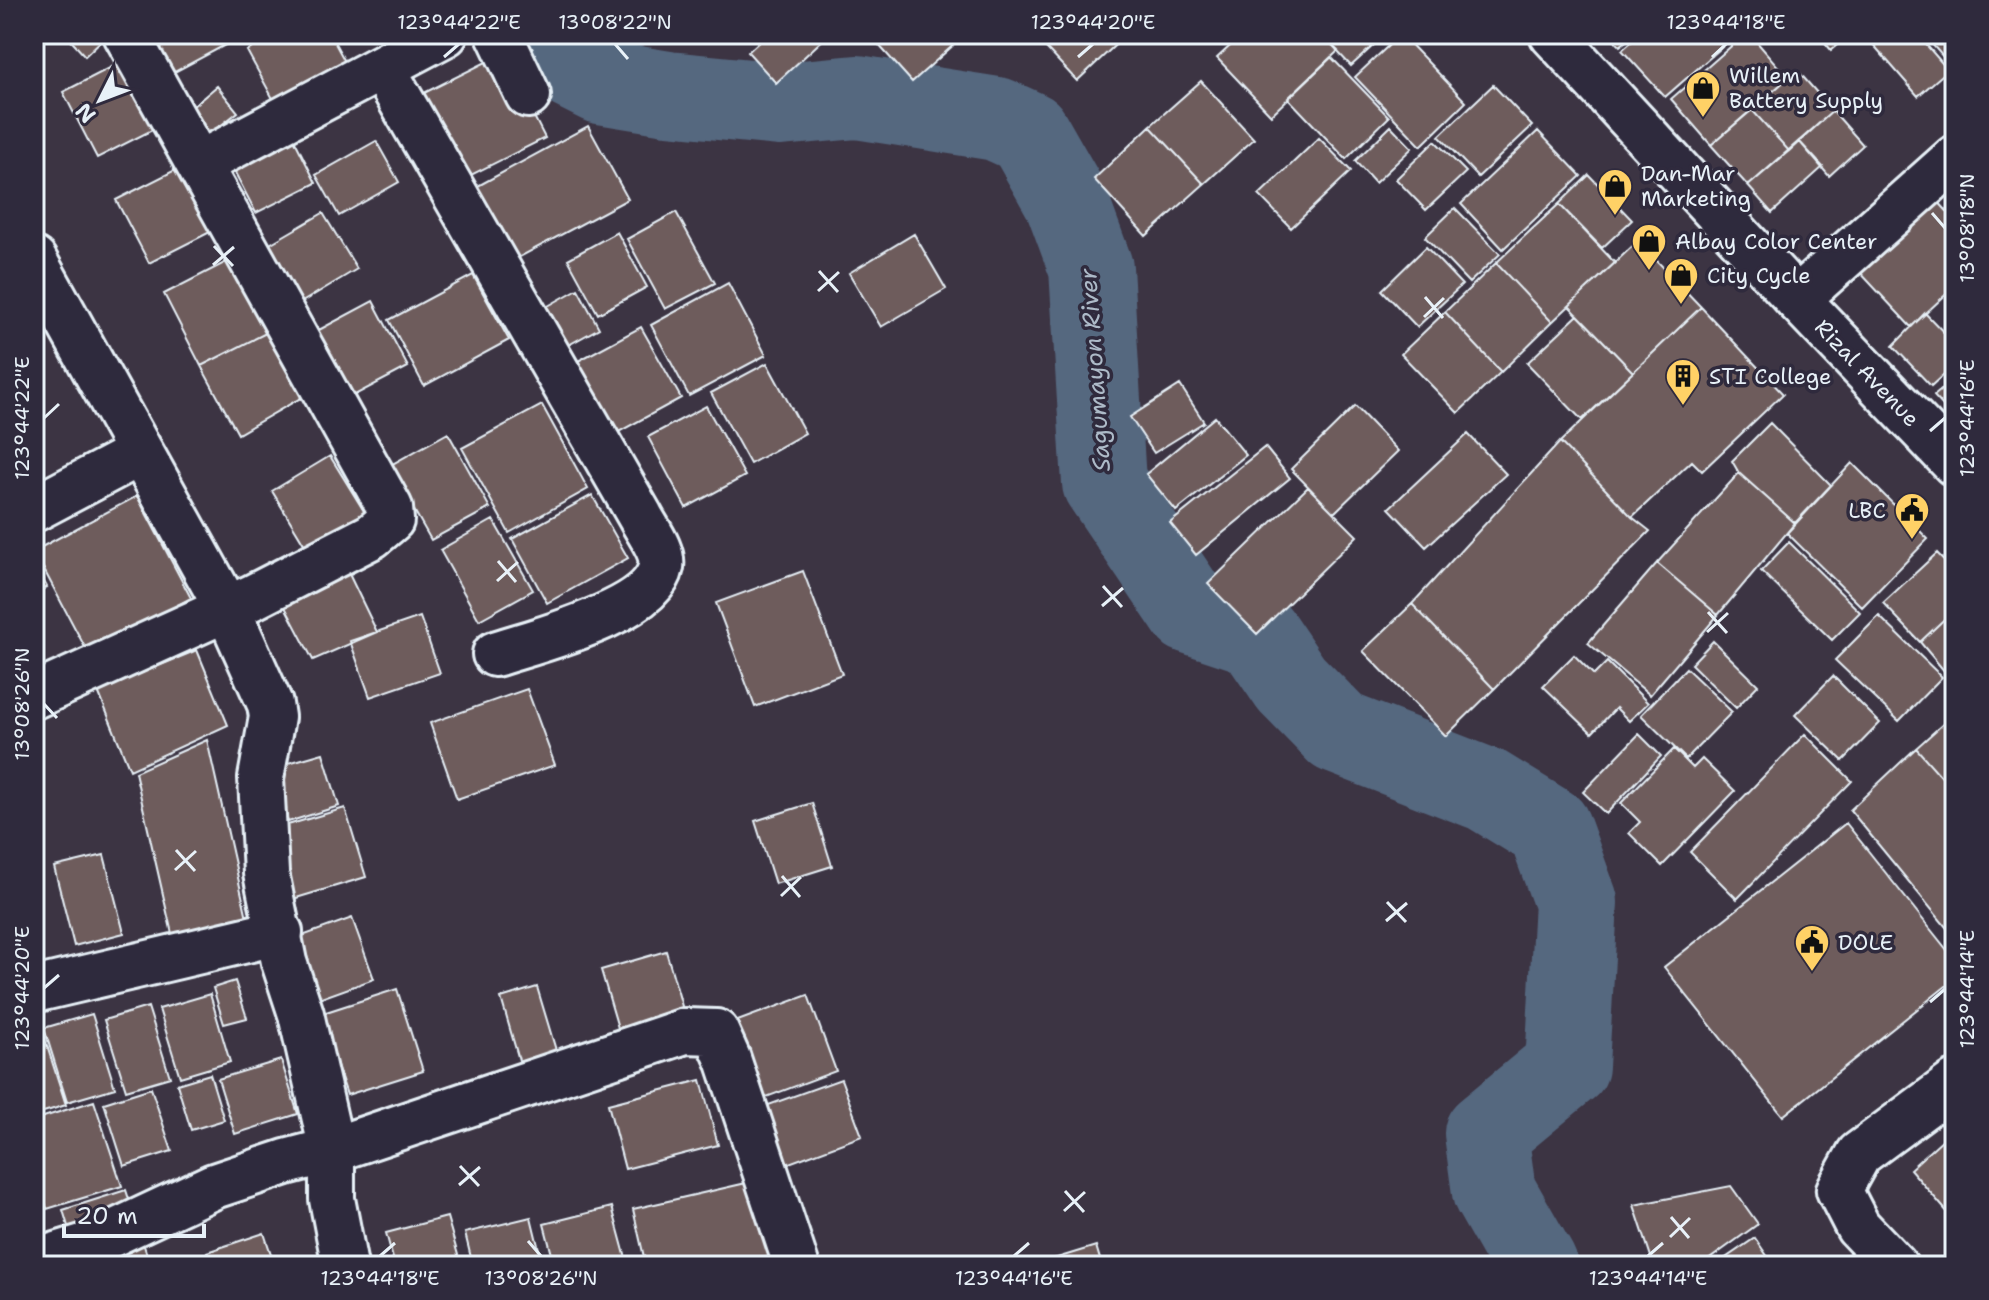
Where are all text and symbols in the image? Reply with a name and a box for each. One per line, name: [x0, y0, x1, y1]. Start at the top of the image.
text: 123°44'22"E: [397, 9, 521, 35]
text: 13°08'22"N: [558, 9, 672, 35]
text: 123°44'20"E: [1031, 9, 1155, 35]
text: 123°44'18"E: [1666, 9, 1786, 35]
north arrow: [60, 60, 140, 140]
place label: Willem Battery Supply: [1729, 61, 1883, 115]
shop icon: Willem Battery Supply: [1684, 69, 1722, 119]
text: N: [69, 97, 102, 129]
place label: Dan-Mar Marketing: [1641, 159, 1751, 213]
shop icon: Dan-Mar Marketing: [1596, 167, 1634, 217]
text: 13°08'18"N: [1954, 173, 1980, 283]
shop icon: Albay Color Center: [1630, 222, 1668, 272]
place label: Albay Color Center: [1675, 227, 1878, 256]
shop icon: City Cycle: [1662, 256, 1700, 306]
place label: City Cycle: [1707, 261, 1811, 290]
water label: Sagumayon River: [1072, 267, 1118, 473]
street label: Rizal Avenue: [1808, 313, 1926, 433]
text: 123°44'22"E: [9, 356, 35, 480]
building icon: STI College: [1664, 357, 1702, 407]
text: 123°44'16"E: [1954, 359, 1980, 477]
place label: STI College: [1709, 362, 1832, 391]
public building icon: LBC: [1893, 491, 1931, 541]
place label: LBC: [1848, 496, 1886, 525]
text: 13°08'26"N: [9, 648, 35, 760]
public building icon: DOLE: [1793, 923, 1831, 973]
text: 123°44'20"E: [9, 926, 35, 1050]
place label: DOLE: [1838, 928, 1893, 957]
text: 123°44'14"E: [1954, 930, 1980, 1048]
scale bar: [64, 1188, 204, 1238]
text: 20 m: [76, 1200, 138, 1232]
text: 123°44'18"E: [320, 1265, 440, 1291]
text: 13°08'26"N: [485, 1265, 597, 1291]
text: 123°44'16"E: [955, 1265, 1073, 1291]
text: 123°44'14"E: [1589, 1265, 1707, 1291]

